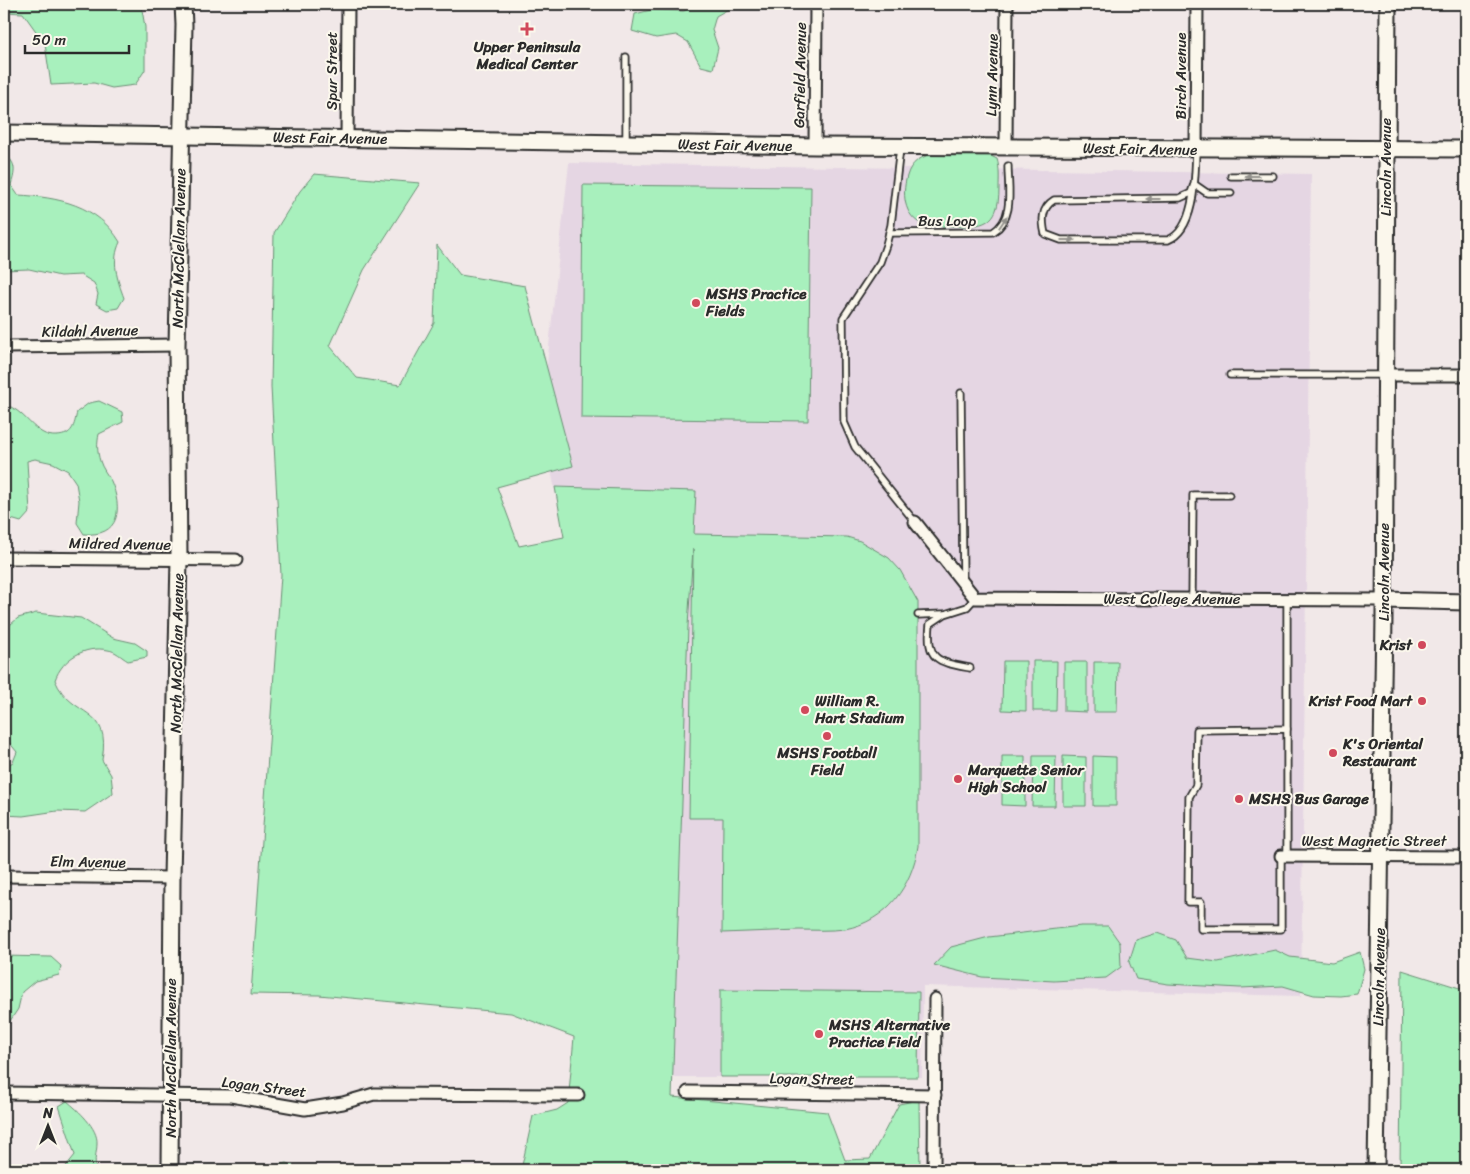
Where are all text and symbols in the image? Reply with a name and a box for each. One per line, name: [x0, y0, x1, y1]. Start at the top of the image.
scale bar: [25, 22, 129, 54]
marker: Upper Peninsula Medical Center: [520, 22, 534, 36]
street label: Garfield Avenue: [786, 22, 814, 128]
text: 50 m: [32, 27, 67, 53]
street label: Spur Street: [319, 31, 345, 110]
street label: Lynn Avenue: [978, 33, 1006, 117]
street label: Birch Avenue: [1168, 33, 1194, 119]
place label: Upper Peninsula Medical Center: [474, 34, 581, 77]
street label: Lincoln Avenue: [1373, 117, 1399, 216]
street label: West Fair Avenue: [273, 124, 387, 152]
street label: West Fair Avenue: [678, 131, 792, 159]
street label: West Fair Avenue: [1083, 135, 1197, 163]
street label: North McClellan Avenue: [165, 168, 193, 328]
one-way arrow: [1244, 172, 1260, 180]
one-way arrow: [1145, 195, 1161, 203]
street label: Bus Loop: [918, 208, 976, 234]
one-way arrow: [998, 215, 1007, 229]
one-way arrow: [1060, 236, 1076, 244]
place label: MSHS Practice Fields: [705, 281, 807, 324]
marker: MSHS Practice Fields: [690, 297, 702, 309]
street label: Kildahl Avenue: [41, 317, 139, 345]
street label: Lincoln Avenue: [1371, 522, 1397, 621]
street label: Mildred Avenue: [69, 530, 172, 558]
street label: North McClellan Avenue: [163, 573, 191, 733]
street label: West College Avenue: [1104, 586, 1241, 612]
place label: Krist: [1379, 632, 1413, 658]
marker: Krist: [1416, 639, 1428, 651]
place label: William R. Hart Stadium: [814, 688, 905, 731]
place label: Krist Food Mart: [1308, 688, 1413, 714]
marker: Krist Food Mart: [1416, 695, 1428, 707]
marker: William R. Hart Stadium: [799, 704, 811, 716]
marker: MSHS Football Field: [821, 730, 833, 742]
place label: K's Oriental Restaurant: [1342, 731, 1423, 774]
place label: MSHS Football Field: [776, 740, 878, 783]
marker: K's Oriental Restaurant: [1327, 747, 1339, 759]
place label: Marquette Senior High School: [967, 757, 1085, 800]
marker: Marquette Senior High School: [952, 773, 964, 785]
place label: MSHS Bus Garage: [1248, 786, 1369, 812]
marker: MSHS Bus Garage: [1233, 793, 1245, 805]
street label: West Magnetic Street: [1301, 828, 1447, 854]
street label: Elm Avenue: [50, 848, 126, 876]
street label: Lincoln Avenue: [1365, 927, 1393, 1026]
street label: North McClellan Avenue: [158, 978, 184, 1138]
place label: MSHS Alternative Practice Field: [828, 1012, 950, 1055]
marker: MSHS Alternative Practice Field: [813, 1028, 825, 1040]
street label: Logan Street: [769, 1065, 855, 1093]
street label: Logan Street: [220, 1069, 308, 1105]
text: N: [42, 1101, 53, 1126]
north arrow: [22, 1102, 72, 1152]

